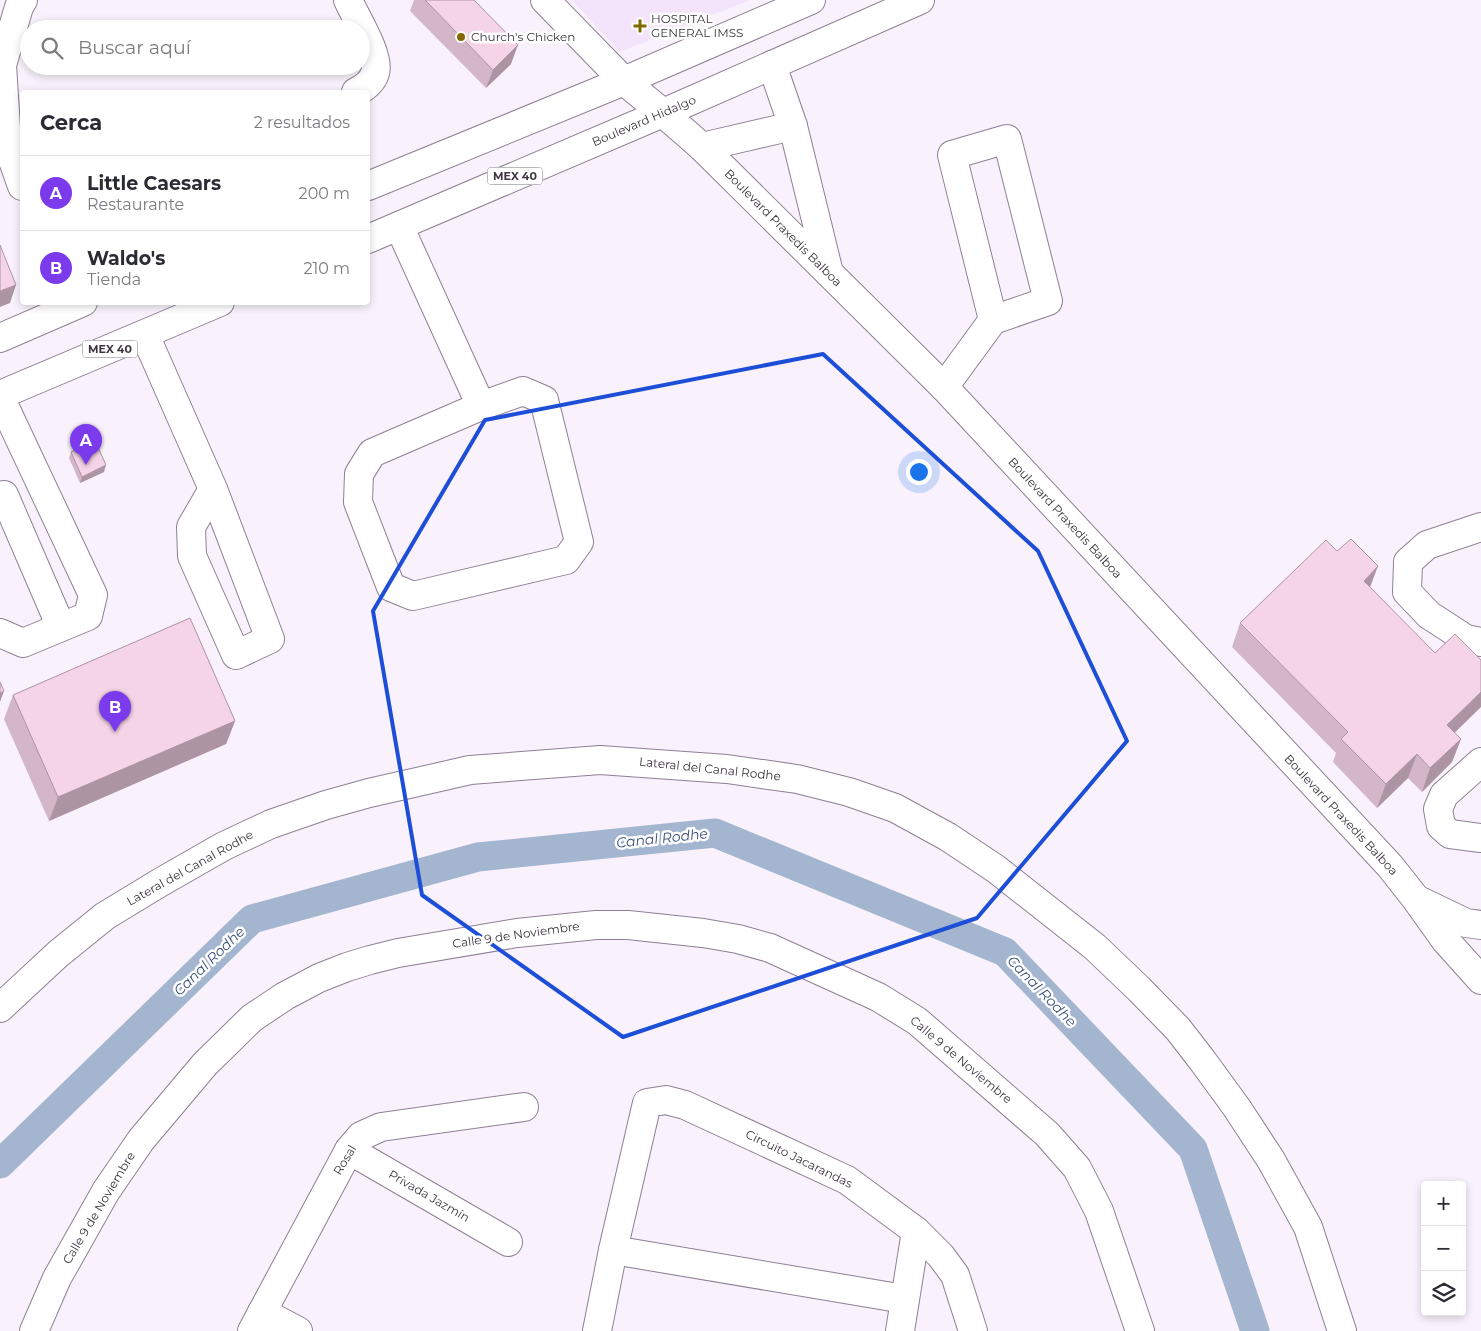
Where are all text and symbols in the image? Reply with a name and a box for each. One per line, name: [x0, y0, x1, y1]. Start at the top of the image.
place label: HOSPITAL GENERAL IMSS: [651, 11, 743, 40]
marker: HOSPITAL GENERAL IMSS: [633, 19, 647, 33]
search box: [20, 20, 370, 75]
place label: Church's Chicken: [471, 29, 575, 44]
marker: Church's Chicken: [455, 31, 467, 43]
icon: search: [38, 34, 66, 62]
text: Buscar aquí: [78, 36, 191, 59]
street label: Boulevard Hidalgo: [590, 92, 698, 149]
text: Cerca: [40, 110, 102, 135]
text: 2 resultados: [254, 113, 350, 132]
street label: Boulevard Praxedis Balboa: [722, 166, 845, 289]
road number: MEX 40: [488, 168, 542, 185]
text: Little Caesars: [87, 172, 221, 195]
text: A: [50, 184, 62, 203]
text: 200 m: [299, 184, 350, 203]
text: Restaurante: [87, 195, 184, 214]
text: Waldo's: [87, 247, 165, 270]
text: B: [50, 259, 62, 278]
text: 210 m: [303, 259, 350, 278]
text: Tienda: [87, 270, 141, 289]
road number: MEX 40: [82, 340, 138, 358]
pin: A: [70, 424, 102, 465]
street label: Boulevard Praxedis Balboa: [1005, 454, 1125, 581]
your location: [906, 459, 932, 485]
pin: B: [99, 691, 131, 732]
street label: Boulevard Praxedis Balboa: [1281, 751, 1401, 878]
street label: Lateral del Canal Rodhe: [638, 754, 782, 783]
water label: Canal Rodhe: [615, 824, 709, 852]
street label: Lateral del Canal Rodhe: [124, 826, 256, 909]
street label: Calle 9 de Noviembre: [451, 918, 580, 951]
water label: Canal Rodhe: [170, 923, 248, 999]
water label: Canal Rodhe: [1004, 952, 1080, 1030]
street label: Calle 9 de Noviembre: [907, 1013, 1015, 1107]
street label: Circuito Jacarandas: [743, 1126, 855, 1191]
street label: Rosal: [330, 1142, 359, 1177]
street label: Calle 9 de Noviembre: [59, 1149, 138, 1267]
street label: Privada Jazmín: [386, 1166, 473, 1225]
map controls: [1421, 1181, 1466, 1316]
button: +: [1421, 1181, 1466, 1226]
button: −: [1421, 1226, 1466, 1271]
button: layers: [1421, 1271, 1466, 1316]

